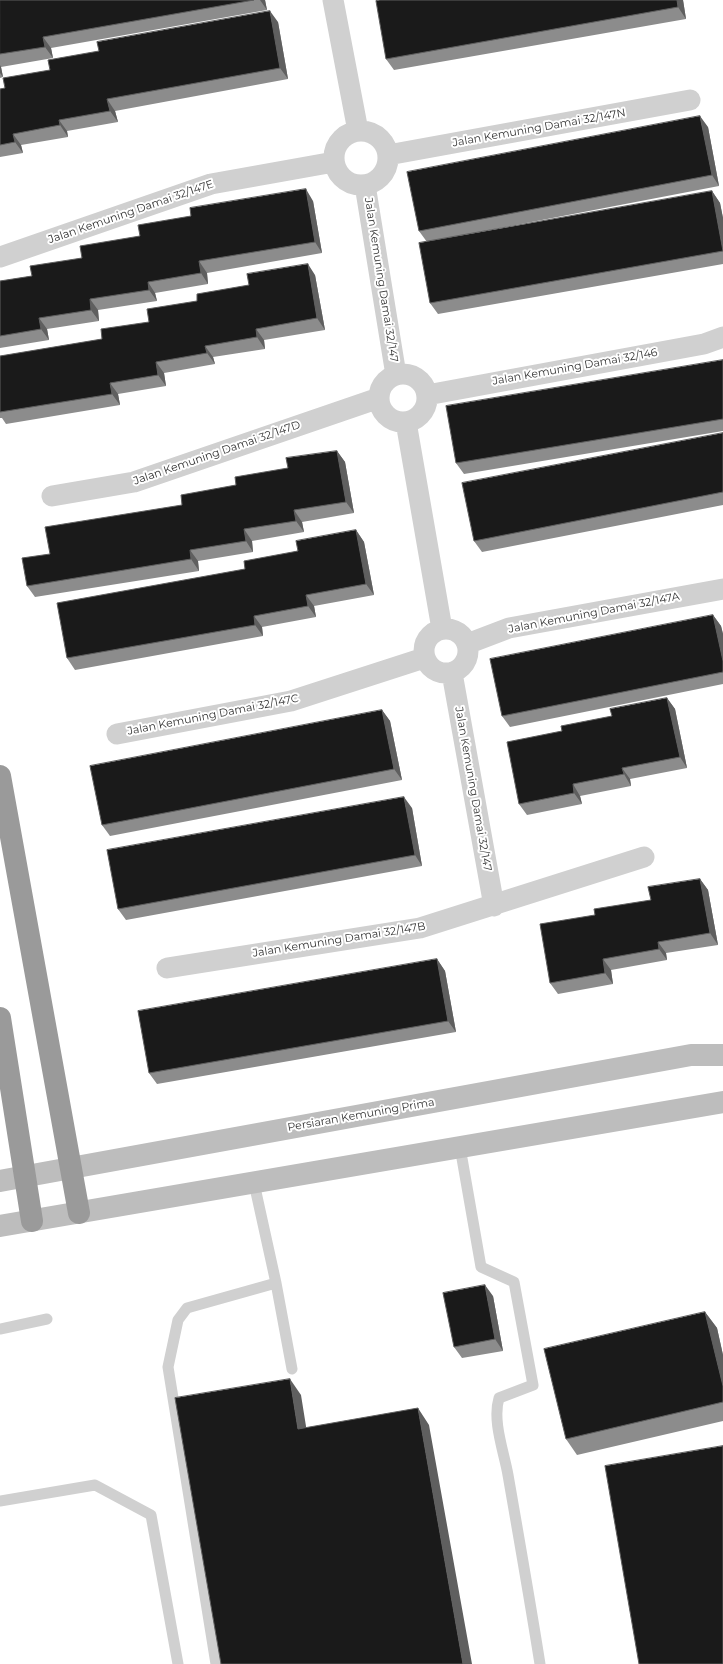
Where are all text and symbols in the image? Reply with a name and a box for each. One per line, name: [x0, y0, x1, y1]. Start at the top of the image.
street label: Jalan Kemuning Damai 32/147N: [451, 106, 627, 150]
street label: Jalan Kemuning Damai 32/147E: [47, 177, 215, 247]
street label: Jalan Kemuning Damai 32/147: [361, 197, 401, 363]
street label: Jalan Kemuning Damai 32/146: [491, 346, 659, 388]
street label: Jalan Kemuning Damai 32/147D: [132, 418, 302, 488]
street label: Jalan Kemuning Damai 32/147A: [507, 590, 681, 636]
street label: Jalan Kemuning Damai 32/147C: [126, 692, 300, 738]
street label: Jalan Kemuning Damai 32/147: [452, 706, 494, 872]
street label: Jalan Kemuning Damai 32/147B: [252, 920, 426, 960]
street label: Persiaran Kemuning Prima: [286, 1096, 436, 1134]

